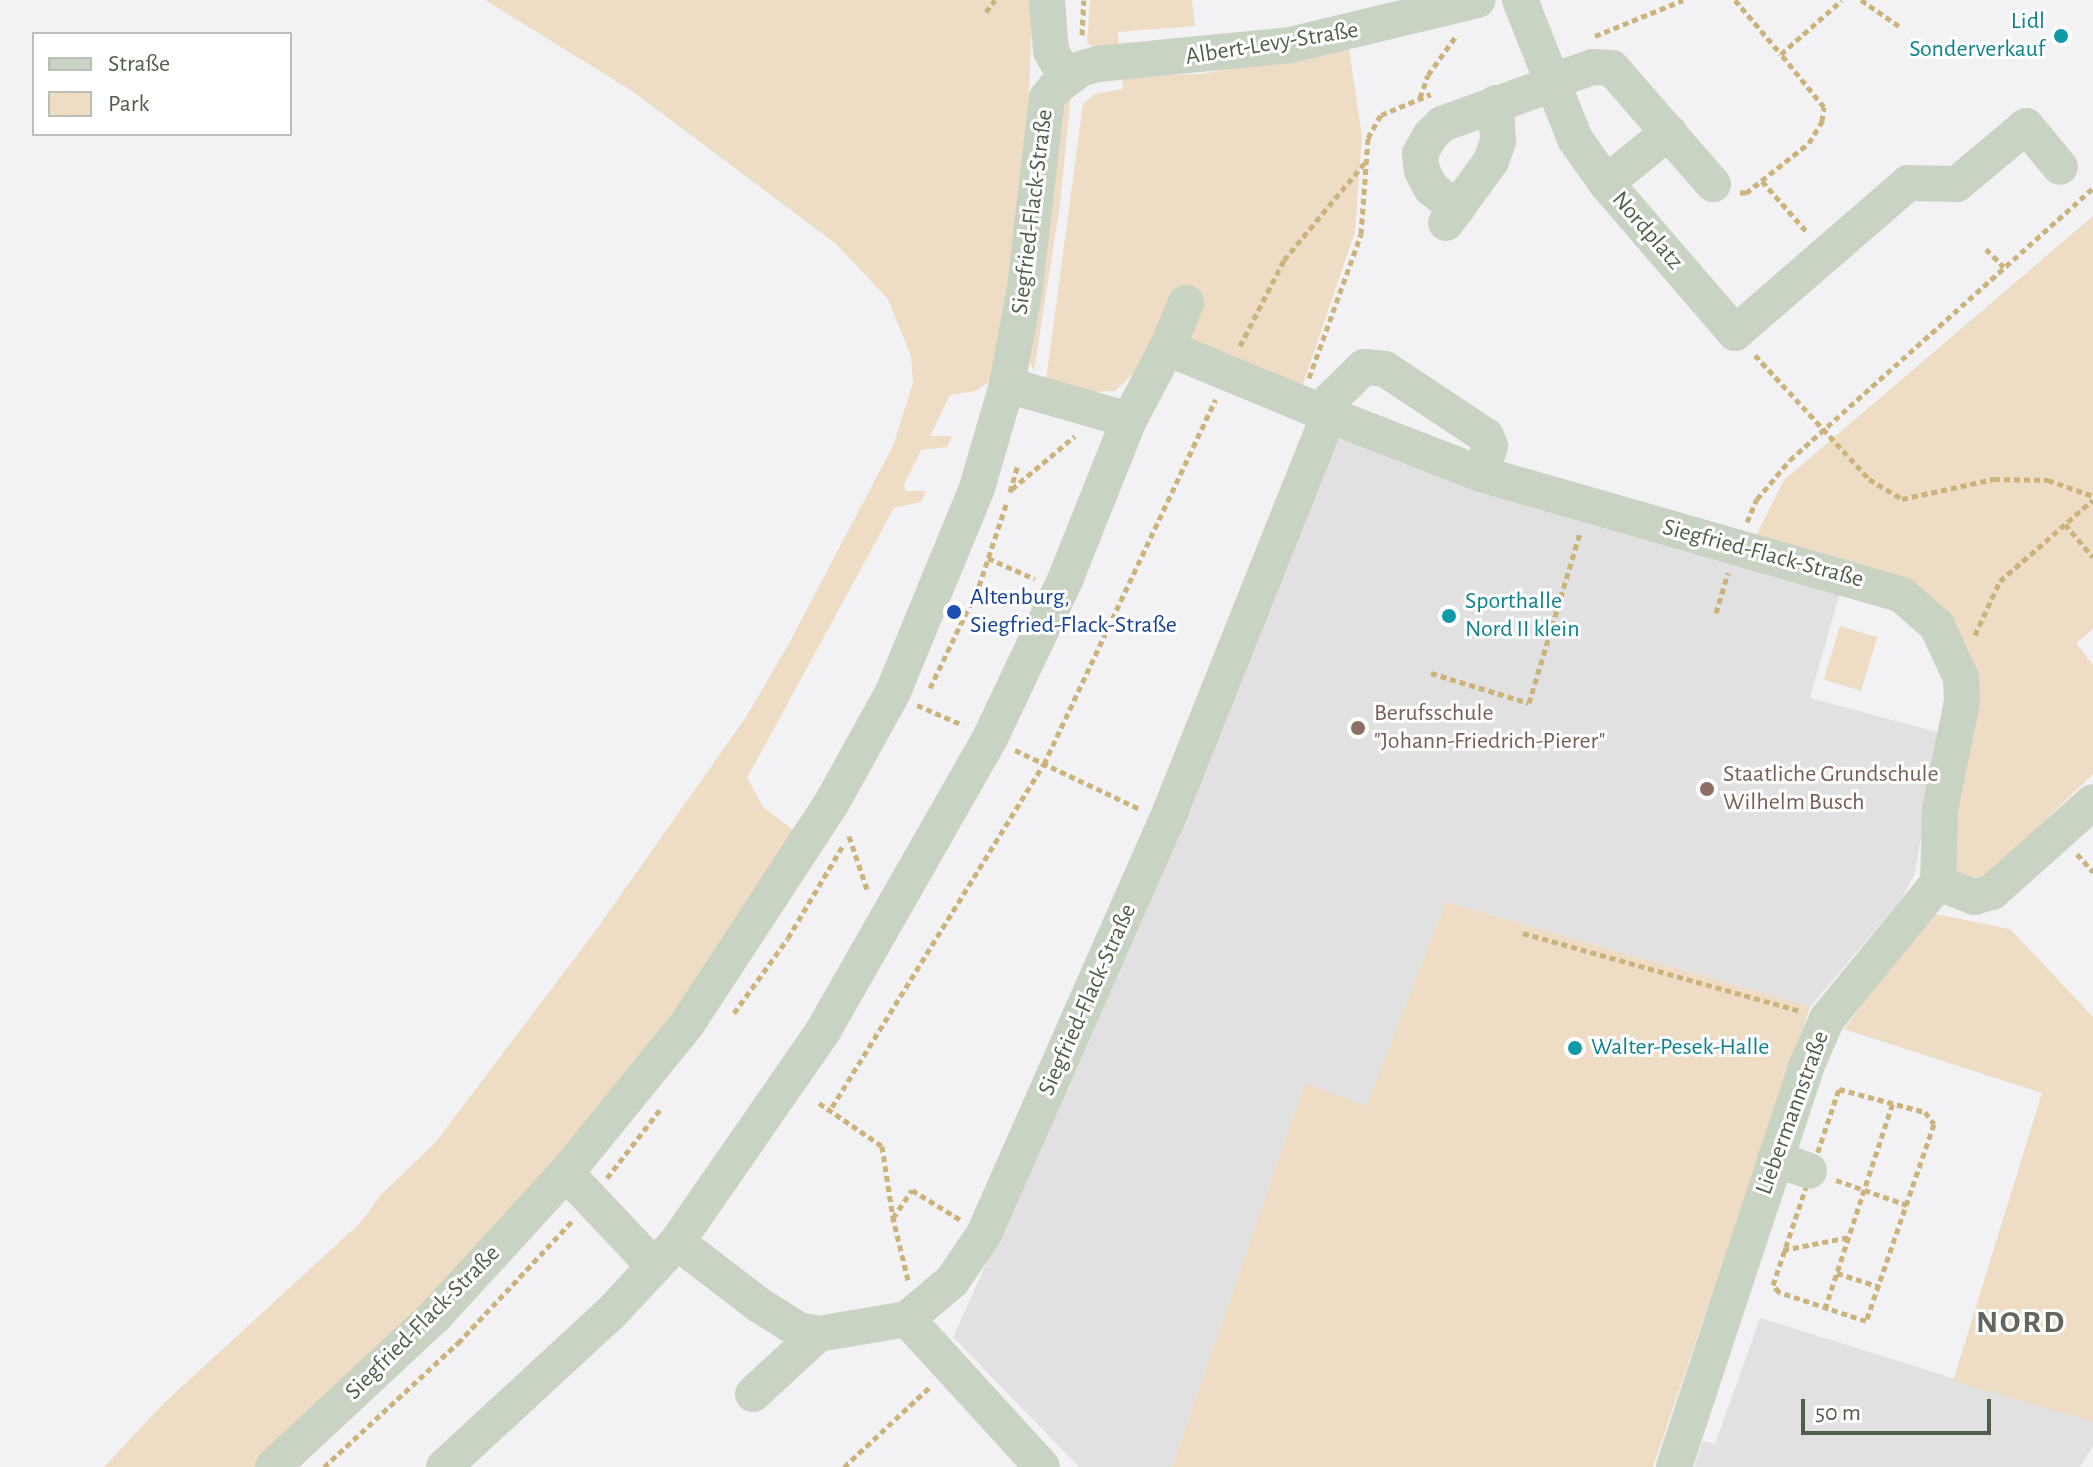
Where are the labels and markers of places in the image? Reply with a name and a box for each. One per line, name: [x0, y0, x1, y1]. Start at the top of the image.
place label: Lidl Sonderverkauf: [1909, 8, 2045, 64]
marker: Lidl Sonderverkauf: [2052, 27, 2070, 45]
place label: Altenburg, Siegfried-Flack-Straße: [970, 584, 1177, 640]
place label: Sporthalle Nord II klein: [1465, 588, 1580, 644]
marker: Altenburg, Siegfried-Flack-Straße: [945, 603, 963, 621]
marker: Sporthalle Nord II klein: [1440, 607, 1458, 625]
place label: Berufsschule "Johann-Friedrich-Pierer": [1374, 700, 1606, 756]
marker: Berufsschule "Johann-Friedrich-Pierer": [1349, 719, 1367, 737]
place label: Staatliche Grundschule Wilhelm Busch: [1723, 761, 1939, 817]
marker: Staatliche Grundschule Wilhelm Busch: [1698, 780, 1716, 798]
place label: Walter-Pesek-Halle: [1591, 1034, 1769, 1062]
marker: Walter-Pesek-Halle: [1566, 1039, 1584, 1057]

